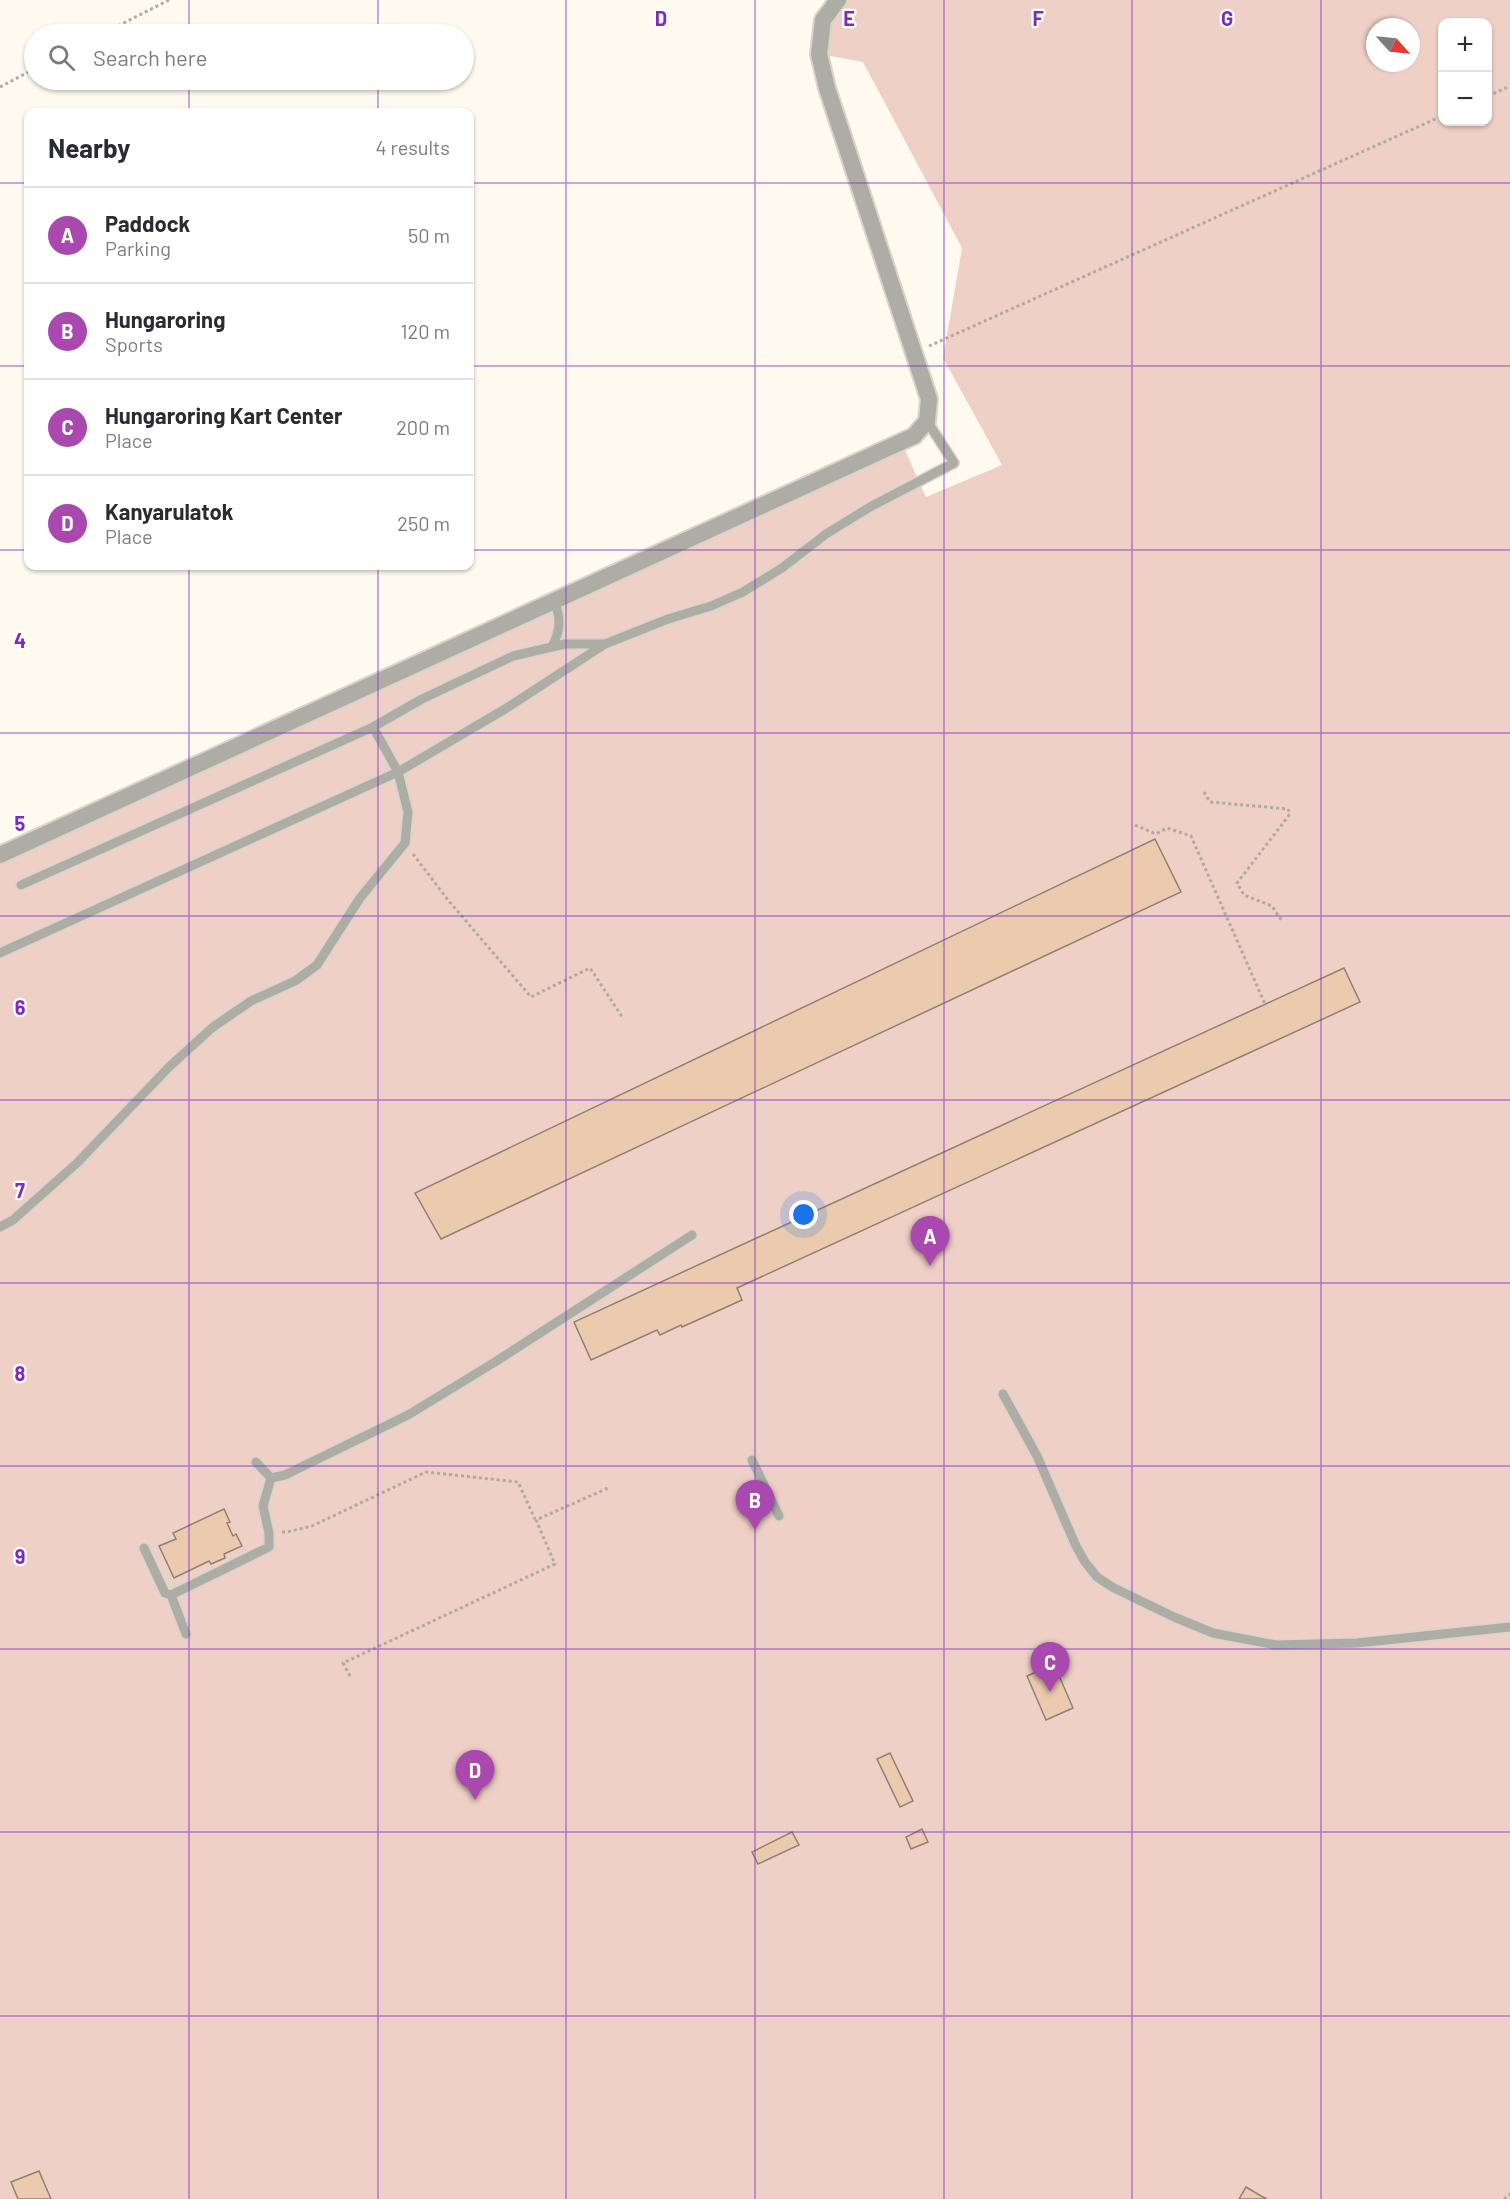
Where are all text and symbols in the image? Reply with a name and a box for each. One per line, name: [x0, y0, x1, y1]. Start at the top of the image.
text: D: [655, 6, 667, 30]
text: E: [843, 6, 855, 30]
text: F: [1032, 6, 1044, 30]
text: G: [1221, 6, 1233, 30]
north arrow: [1366, 18, 1420, 72]
map controls: [1438, 18, 1492, 126]
button: +: [1438, 18, 1492, 72]
search box: [24, 24, 474, 90]
icon: search: [45, 41, 78, 74]
text: Search here: [93, 44, 207, 70]
button: −: [1438, 72, 1492, 126]
text: Nearby: [48, 132, 130, 163]
text: 4 results: [375, 135, 450, 159]
text: Paddock: [105, 210, 190, 236]
text: A: [61, 223, 74, 247]
text: 50 m: [408, 223, 450, 247]
text: Parking: [105, 236, 171, 260]
text: Hungaroring: [105, 306, 225, 332]
text: B: [61, 319, 74, 343]
text: 120 m: [400, 319, 450, 343]
text: Sports: [105, 332, 163, 356]
text: Hungaroring Kart Center: [105, 402, 343, 428]
text: C: [61, 415, 74, 439]
text: 200 m: [396, 415, 450, 439]
text: Place: [105, 428, 153, 452]
text: Kanyarulatok: [105, 498, 233, 524]
text: D: [61, 511, 74, 535]
text: 250 m: [397, 511, 450, 535]
text: Place: [105, 524, 153, 548]
text: 4: [14, 628, 26, 652]
text: 5: [15, 811, 26, 835]
text: 6: [15, 995, 26, 1019]
text: 7: [15, 1178, 25, 1202]
your location: [789, 1200, 818, 1229]
pin: A: [910, 1216, 950, 1266]
text: 8: [15, 1361, 26, 1385]
pin: B: [736, 1480, 774, 1530]
text: 9: [15, 1544, 25, 1568]
pin: C: [1030, 1642, 1070, 1692]
pin: D: [456, 1750, 494, 1800]

